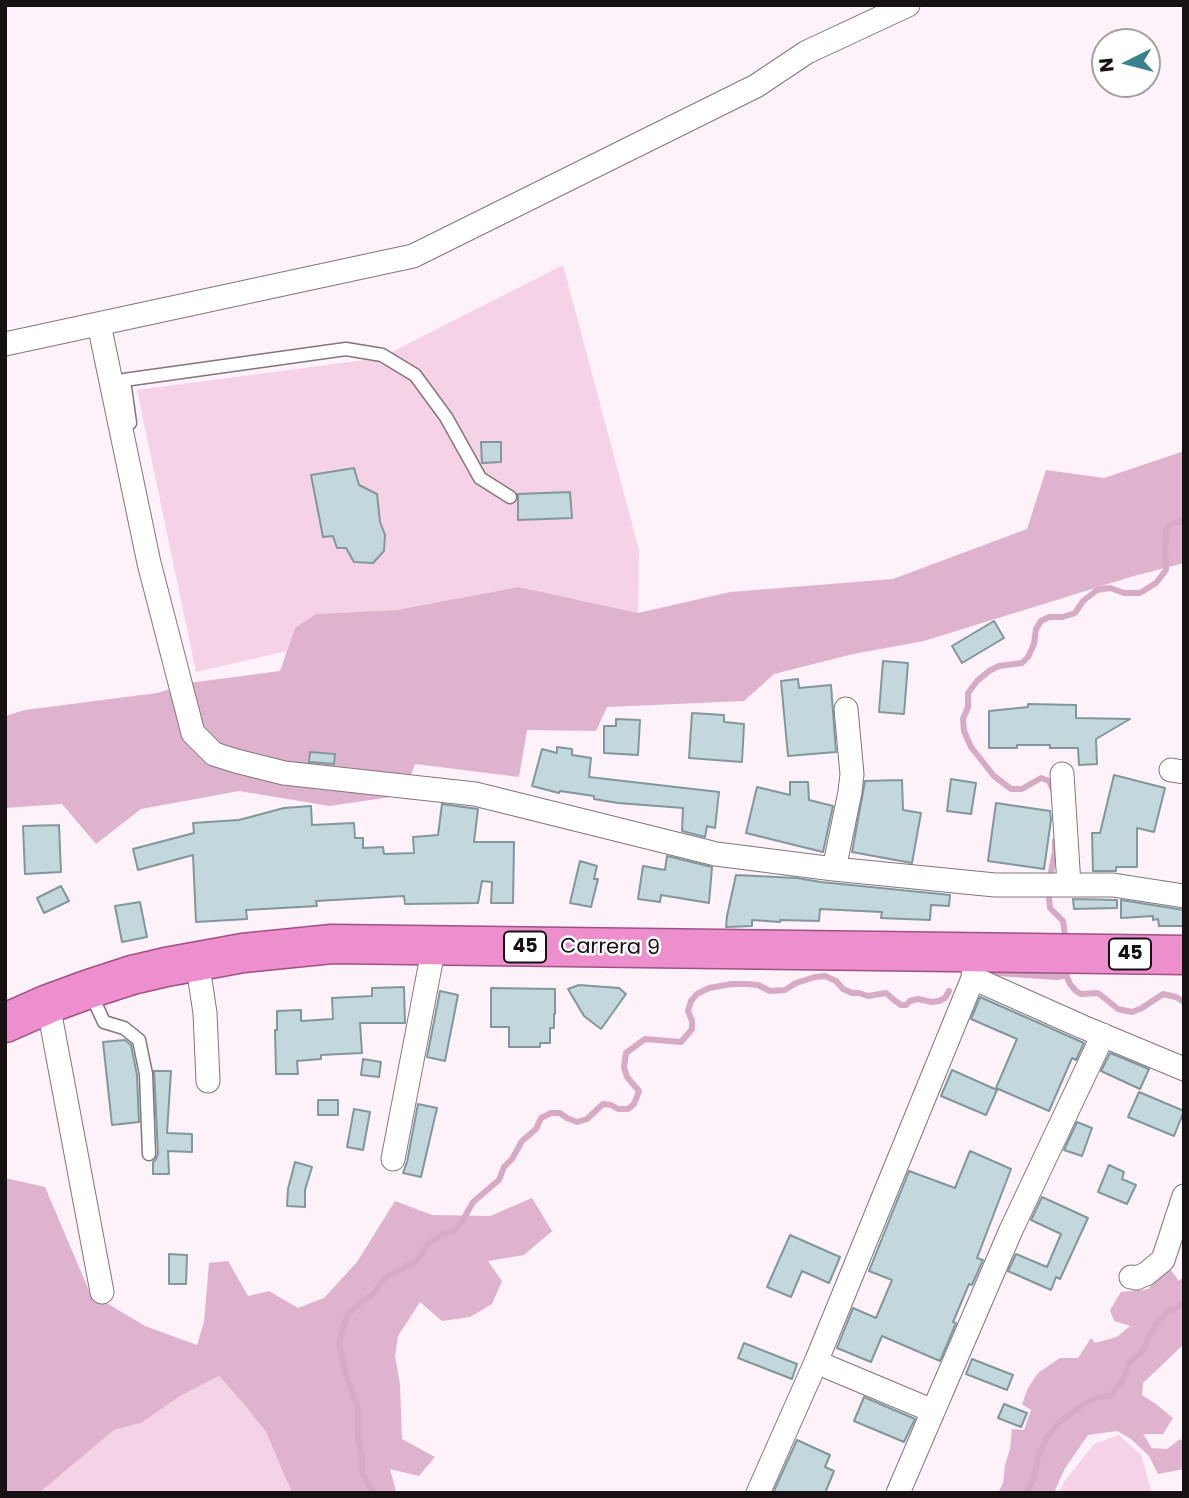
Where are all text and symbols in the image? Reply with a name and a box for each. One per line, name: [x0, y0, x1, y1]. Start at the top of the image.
north arrow: [1091, 28, 1161, 98]
text: N: [1092, 57, 1121, 74]
road number: 45: [504, 931, 546, 962]
street label: Carrera 9: [560, 935, 660, 961]
road number: 45: [1109, 938, 1151, 970]

